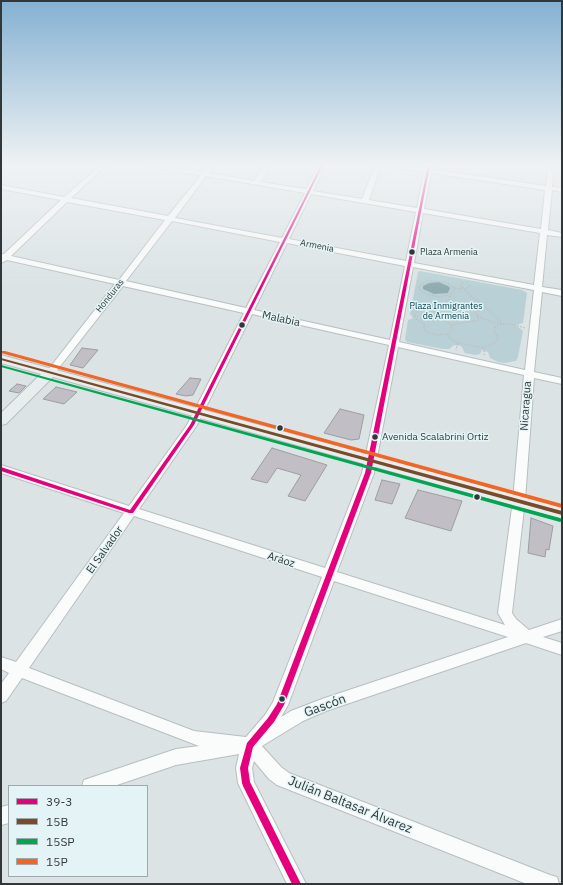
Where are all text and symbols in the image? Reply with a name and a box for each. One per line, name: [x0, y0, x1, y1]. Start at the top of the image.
street label: Armenia: [299, 237, 335, 255]
marker: Plaza Armenia: [407, 247, 417, 257]
place label: Plaza Armenia: [420, 247, 478, 257]
street label: Honduras: [94, 277, 126, 315]
park label: Plaza Inmigrantes de Armenia: [409, 301, 483, 322]
street label: Malabia: [261, 309, 301, 329]
unlabelled marker: [237, 320, 247, 330]
street label: Nicaragua: [518, 381, 534, 431]
unlabelled marker: [275, 423, 285, 433]
place label: Avenida Scalabrini Ortiz: [382, 431, 488, 443]
marker: Avenida Scalabrini Ortiz: [370, 432, 380, 442]
unlabelled marker: [472, 492, 482, 502]
street label: El Salvador: [84, 524, 126, 576]
street label: Aráoz: [266, 549, 296, 571]
street label: Gascón: [302, 691, 348, 721]
unlabelled marker: [277, 694, 287, 704]
street label: Julián Baltasar Álvarez: [286, 773, 414, 837]
legend: [8, 785, 148, 877]
text: 39-3: [46, 794, 72, 809]
text: 15B: [46, 814, 68, 829]
text: 15SP: [46, 834, 75, 849]
text: 15P: [46, 854, 68, 869]

